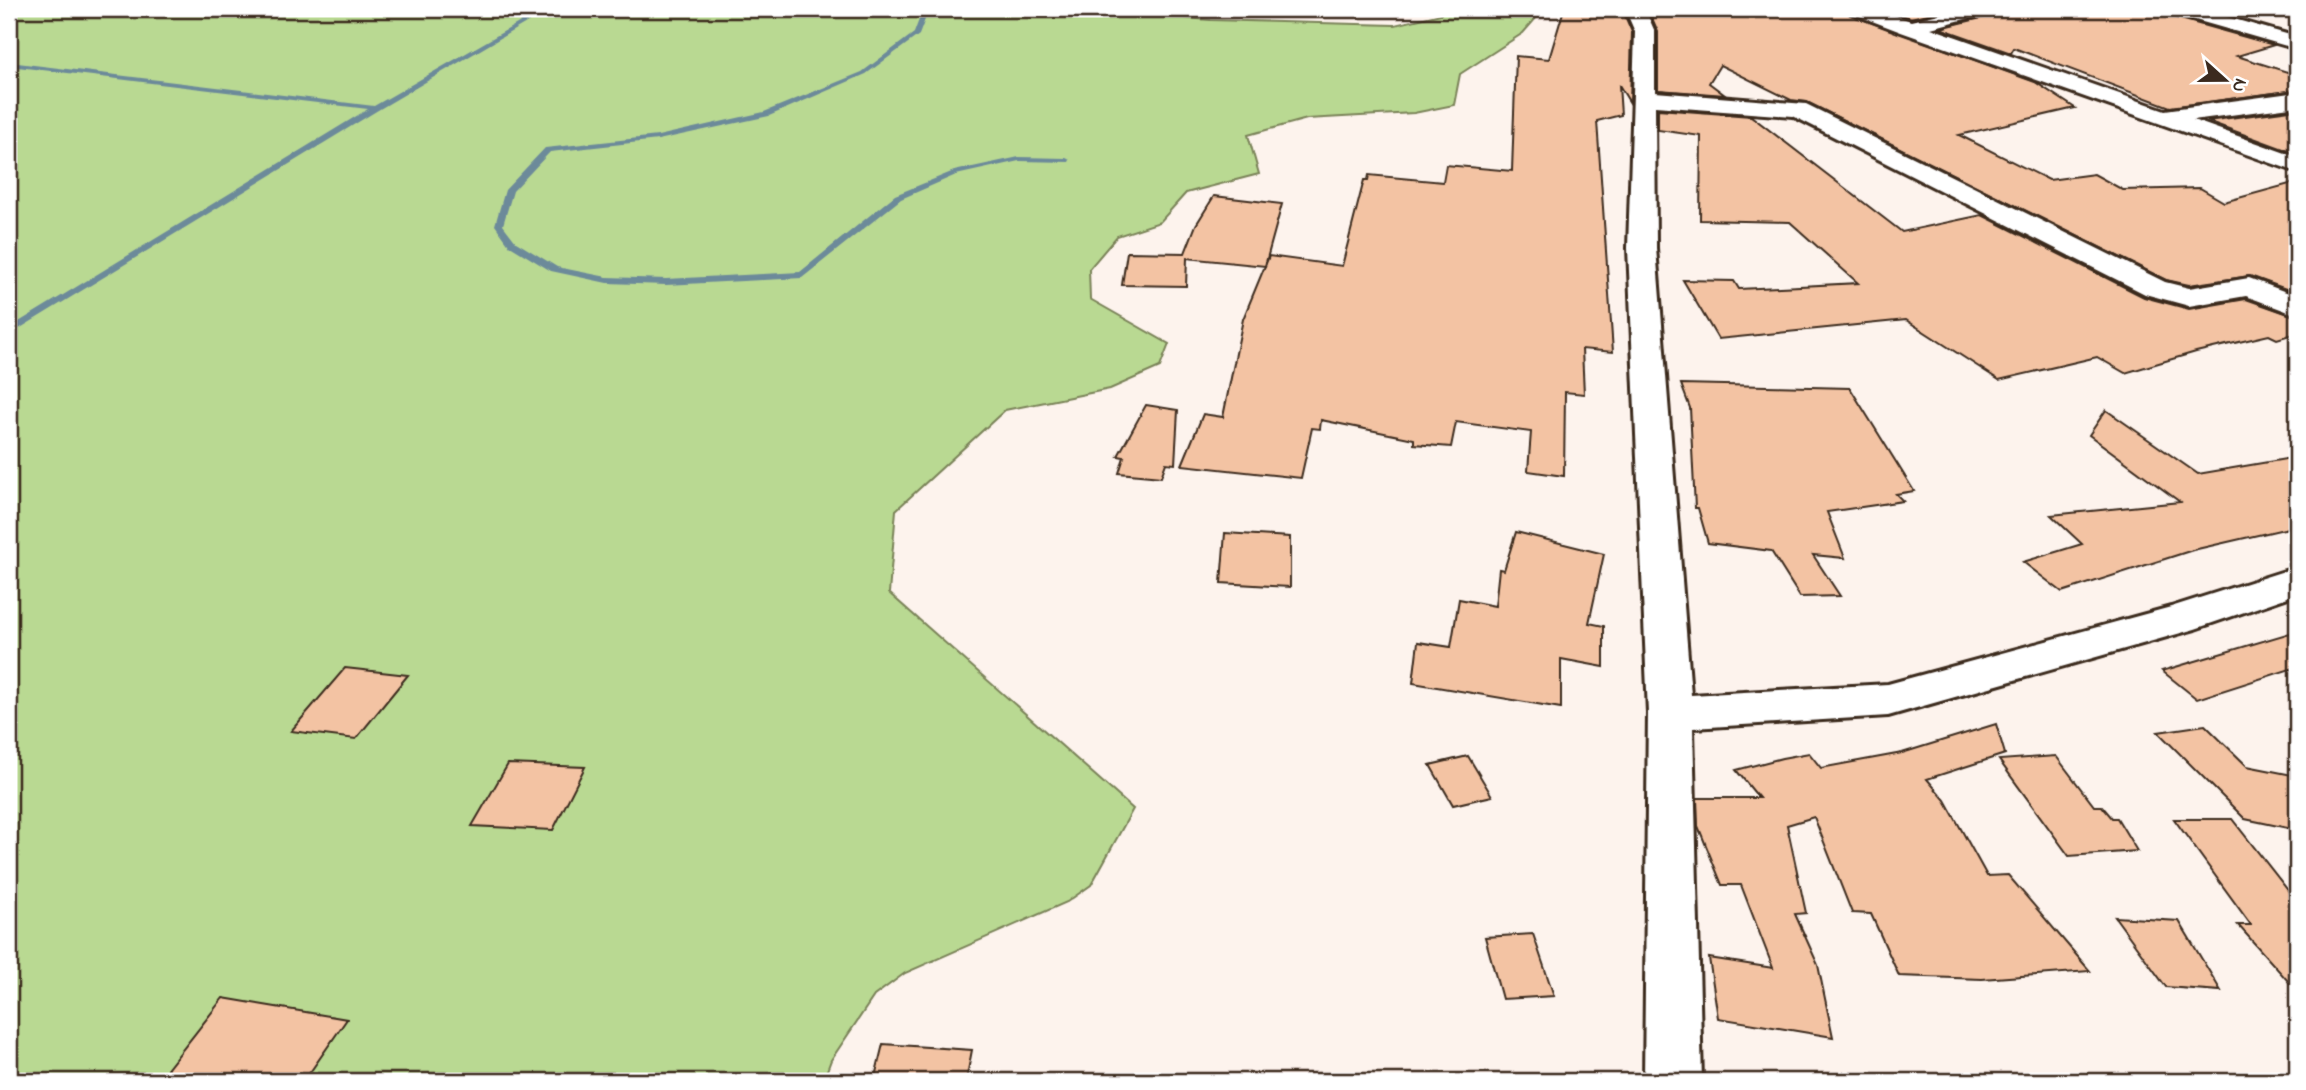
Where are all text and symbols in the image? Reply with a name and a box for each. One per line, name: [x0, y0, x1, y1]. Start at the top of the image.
north arrow: [2190, 46, 2260, 116]
text: N: [2224, 74, 2253, 96]

